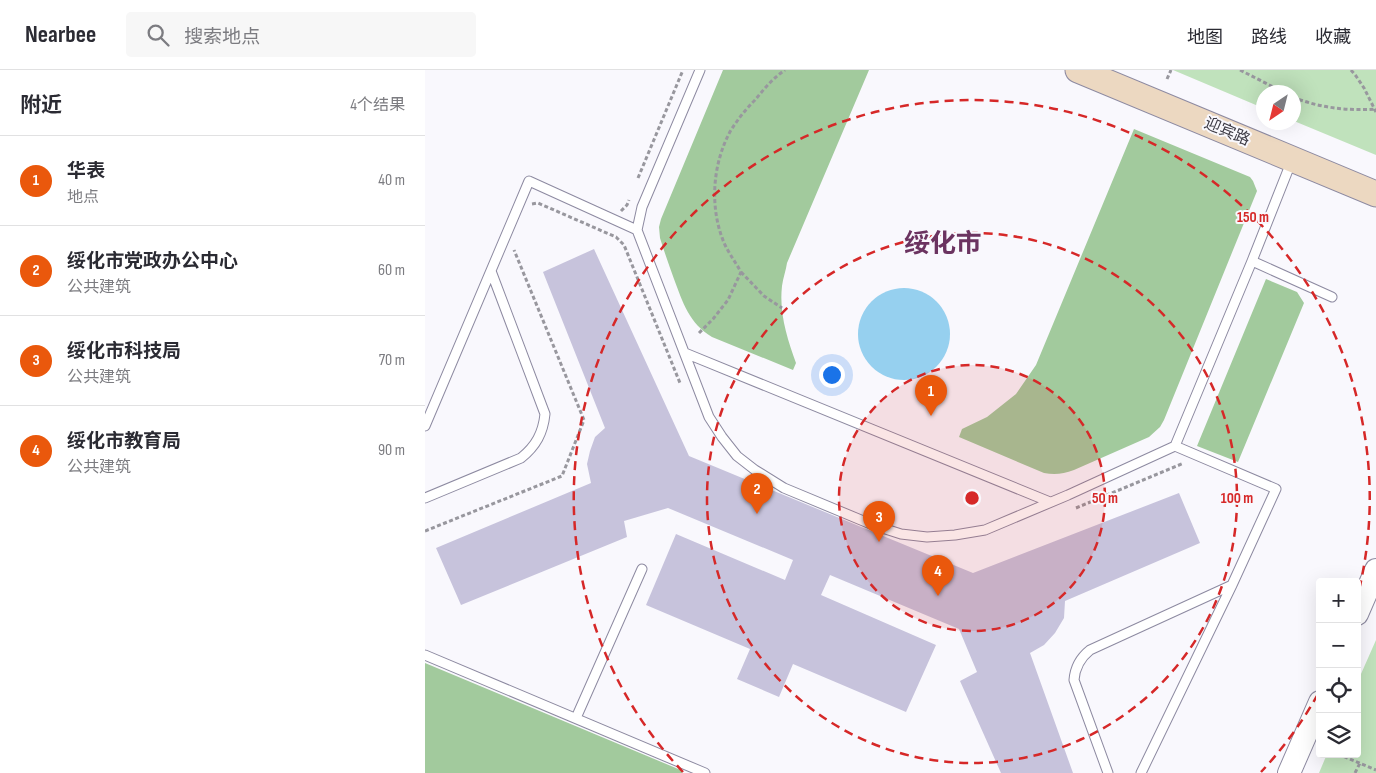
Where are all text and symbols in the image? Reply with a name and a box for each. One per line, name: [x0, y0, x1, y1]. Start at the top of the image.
search box: [126, 12, 476, 57]
text: Nearbee: [25, 20, 96, 49]
icon: search: [144, 21, 172, 49]
text: 搜索地点: [184, 26, 260, 49]
text: 地图: [1187, 27, 1223, 48]
text: 路线: [1251, 27, 1287, 48]
text: 收藏: [1315, 27, 1351, 48]
north arrow: [1256, 85, 1301, 130]
text: 附近: [20, 93, 62, 118]
text: 4个结果: [350, 96, 405, 115]
street label: 迎宾路: [1201, 114, 1253, 150]
text: 华表: [67, 160, 105, 183]
text: 1: [33, 171, 39, 190]
text: 40 m: [378, 171, 405, 190]
text: 地点: [67, 188, 99, 207]
text: 150 m: [1237, 208, 1269, 227]
district label: 绥化市: [904, 229, 982, 260]
text: 绥化市党政办公中心: [67, 250, 238, 273]
text: 2: [32, 261, 40, 280]
text: 60 m: [378, 261, 405, 280]
text: 公共建筑: [67, 278, 131, 297]
text: 绥化市科技局: [67, 340, 181, 363]
text: 3: [32, 351, 40, 370]
text: 70 m: [379, 351, 405, 370]
your location: [819, 362, 845, 388]
text: 公共建筑: [67, 368, 131, 387]
pin: 1: [915, 375, 947, 416]
text: 绥化市教育局: [67, 430, 181, 453]
text: 4: [32, 441, 40, 460]
text: 90 m: [378, 441, 405, 460]
text: 公共建筑: [67, 458, 131, 477]
pin: 2: [741, 473, 773, 514]
centre of rings: [963, 489, 981, 507]
text: 50 m: [1092, 489, 1118, 508]
text: 100 m: [1221, 489, 1253, 508]
pin: 3: [863, 501, 895, 542]
pin: 4: [922, 555, 954, 596]
map controls: [1316, 578, 1361, 758]
button: +: [1316, 578, 1361, 623]
button: −: [1316, 623, 1361, 668]
button: locate: [1316, 668, 1361, 713]
button: layers: [1316, 713, 1361, 758]

